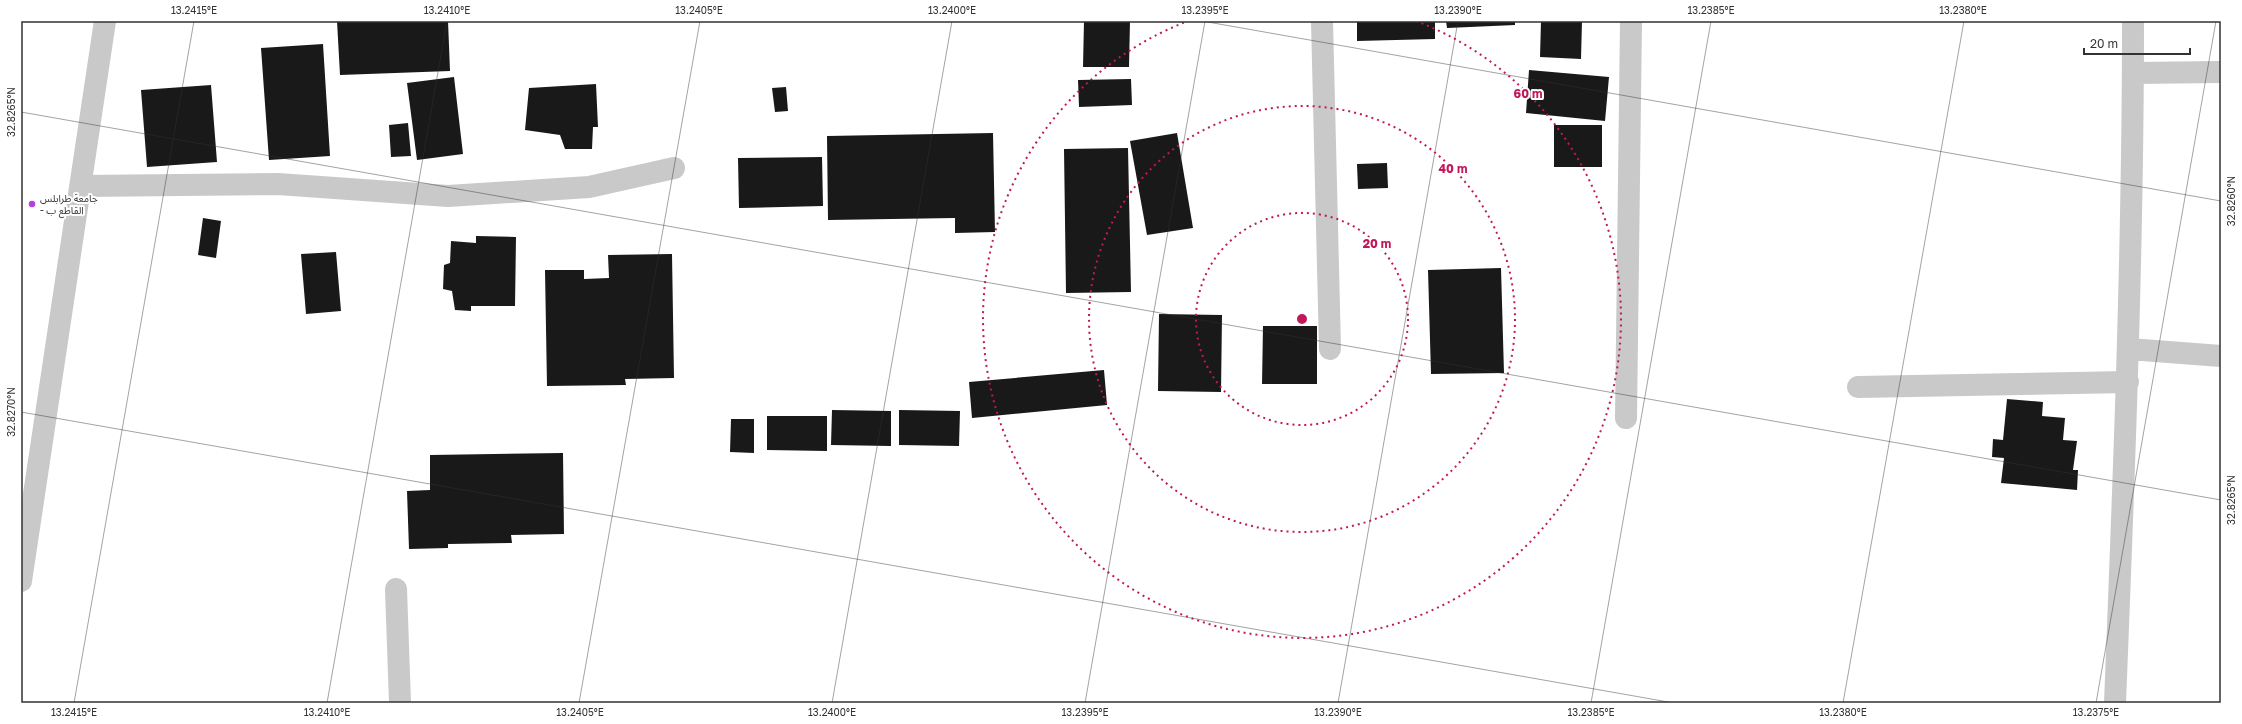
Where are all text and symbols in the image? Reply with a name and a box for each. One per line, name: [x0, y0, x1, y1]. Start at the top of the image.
text: 13.2415°E: [171, 4, 217, 16]
text: 13.2410°E: [424, 4, 470, 16]
text: 13.2405°E: [675, 4, 723, 16]
text: 13.2400°E: [928, 4, 976, 16]
text: 13.2395°E: [1181, 4, 1229, 16]
text: 13.2390°E: [1434, 4, 1482, 16]
text: 13.2385°E: [1687, 4, 1735, 16]
text: 13.2380°E: [1939, 4, 1987, 16]
scale bar: [2084, 30, 2190, 56]
text: 20 m: [2090, 36, 2118, 51]
text: 60 m: [1514, 86, 1542, 101]
text: 32.8265°N: [5, 87, 17, 137]
text: 40 m: [1439, 161, 1467, 176]
text: 32.8260°N: [2225, 176, 2237, 226]
place label: جامعة طرابلس - القاطع ب: [40, 192, 98, 218]
marker: جامعة طرابلس - القاطع ب: [27, 199, 37, 209]
text: 20 m: [1363, 236, 1391, 251]
centre of rings: [1295, 312, 1309, 326]
text: 32.8270°N: [5, 387, 17, 437]
text: 32.8265°N: [2225, 475, 2237, 525]
text: 13.2415°E: [51, 706, 97, 718]
text: 13.2410°E: [304, 706, 350, 718]
text: 13.2405°E: [556, 706, 604, 718]
text: 13.2400°E: [808, 706, 856, 718]
text: 13.2395°E: [1061, 706, 1109, 718]
text: 13.2390°E: [1314, 706, 1362, 718]
text: 13.2385°E: [1567, 706, 1615, 718]
text: 13.2380°E: [1819, 706, 1867, 718]
text: 13.2375°E: [2073, 706, 2119, 718]

